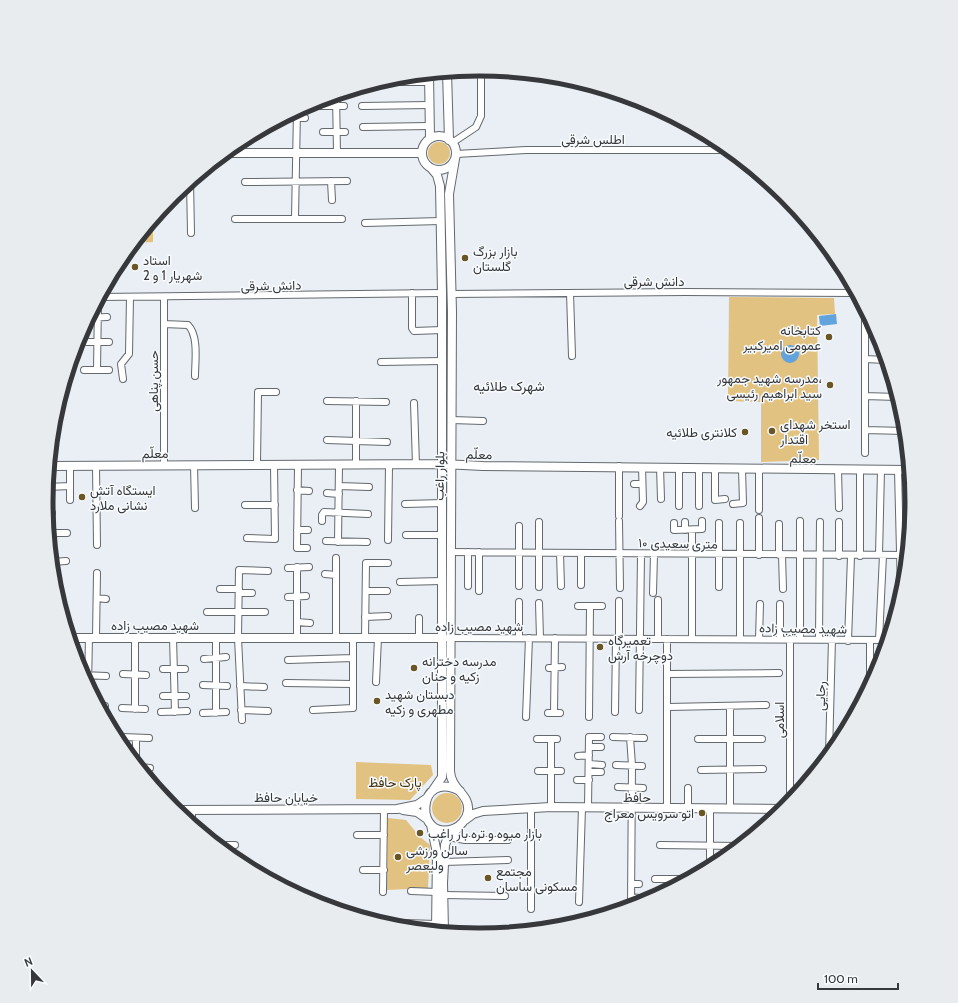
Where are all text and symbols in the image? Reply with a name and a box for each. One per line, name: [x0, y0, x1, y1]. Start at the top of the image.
street label: اطلس شرقی: [561, 131, 625, 148]
place label: بازار بزرگ گلستان: [473, 243, 518, 275]
place label: استاد شهریار 1 و 2: [143, 252, 202, 284]
marker: بازار بزرگ گلستان: [460, 253, 470, 263]
marker: استاد شهریار 1 و 2: [130, 262, 140, 272]
street label: دانش شرقی: [624, 273, 684, 290]
street label: دانش شرقی: [241, 276, 302, 295]
place label: کتابخانه عمومی امیرکبیر: [742, 322, 821, 354]
marker: کتابخانه عمومی امیرکبیر: [824, 332, 834, 342]
street label: حسن پناهی: [145, 350, 163, 412]
place label: مدرسه شهید جمهور، سید ابراهیم رئیسی: [716, 370, 822, 402]
district label: شهرک طلائیه: [473, 377, 545, 395]
marker: مدرسه شهید جمهور، سید ابراهیم رئیسی: [825, 380, 835, 390]
place label: استخر شهدای اقتدار: [779, 416, 851, 448]
place label: کلانتری طلائیه: [666, 424, 737, 441]
marker: استخر شهدای اقتدار: [767, 426, 777, 436]
marker: کلانتری طلائیه: [740, 427, 750, 437]
street label: معلّم: [141, 445, 169, 462]
street label: معلّم: [465, 446, 493, 463]
street label: معلّم: [789, 450, 817, 467]
street label: بلوار راغب: [431, 451, 448, 501]
place label: ایستگاه آتش نشانی ملارد: [90, 482, 156, 514]
marker: ایستگاه آتش نشانی ملارد: [77, 492, 87, 502]
street label: ۱۰ متری سعیدی: [638, 534, 718, 553]
street label: شهید مصیب زاده: [111, 617, 199, 634]
street label: شهید مصیب زاده: [435, 618, 523, 635]
street label: شهید مصیب زاده: [759, 619, 847, 638]
place label: تعمیرگاه دوچرخه آرش: [608, 632, 673, 665]
marker: تعمیرگاه دوچرخه آرش: [595, 642, 605, 652]
place label: مدرسه دخترانه زکیه و حنان: [422, 653, 496, 685]
marker: مدرسه دخترانه زکیه و حنان: [409, 663, 419, 673]
street label: رجایی: [812, 681, 829, 711]
place label: دبستان شهید مطهری و زکیه: [385, 686, 455, 718]
marker: دبستان شهید مطهری و زکیه: [372, 696, 382, 706]
street label: اسلامی: [771, 702, 788, 738]
park label: پارک حافظ: [369, 774, 421, 792]
street label: خیابان حافظ: [254, 789, 318, 806]
street label: حافظ: [623, 789, 651, 805]
place label: اتو سرویس معراج: [604, 805, 694, 823]
marker: اتو سرویس معراج: [697, 808, 707, 818]
place label: بازار میوه و تره بار راغب: [428, 825, 542, 842]
marker: بازار میوه و تره بار راغب: [415, 828, 425, 838]
place label: سالن ورزشی ولیعصر: [405, 842, 468, 874]
marker: سالن ورزشی ولیعصر: [393, 852, 403, 862]
place label: مجتمع مسکونی ساسان: [496, 863, 578, 895]
marker: مجتمع مسکونی ساسان: [483, 873, 493, 883]
north arrow: [12, 951, 52, 991]
text: N: [22, 954, 34, 970]
scale bar: [818, 965, 898, 991]
text: 100 m: [824, 971, 858, 986]

